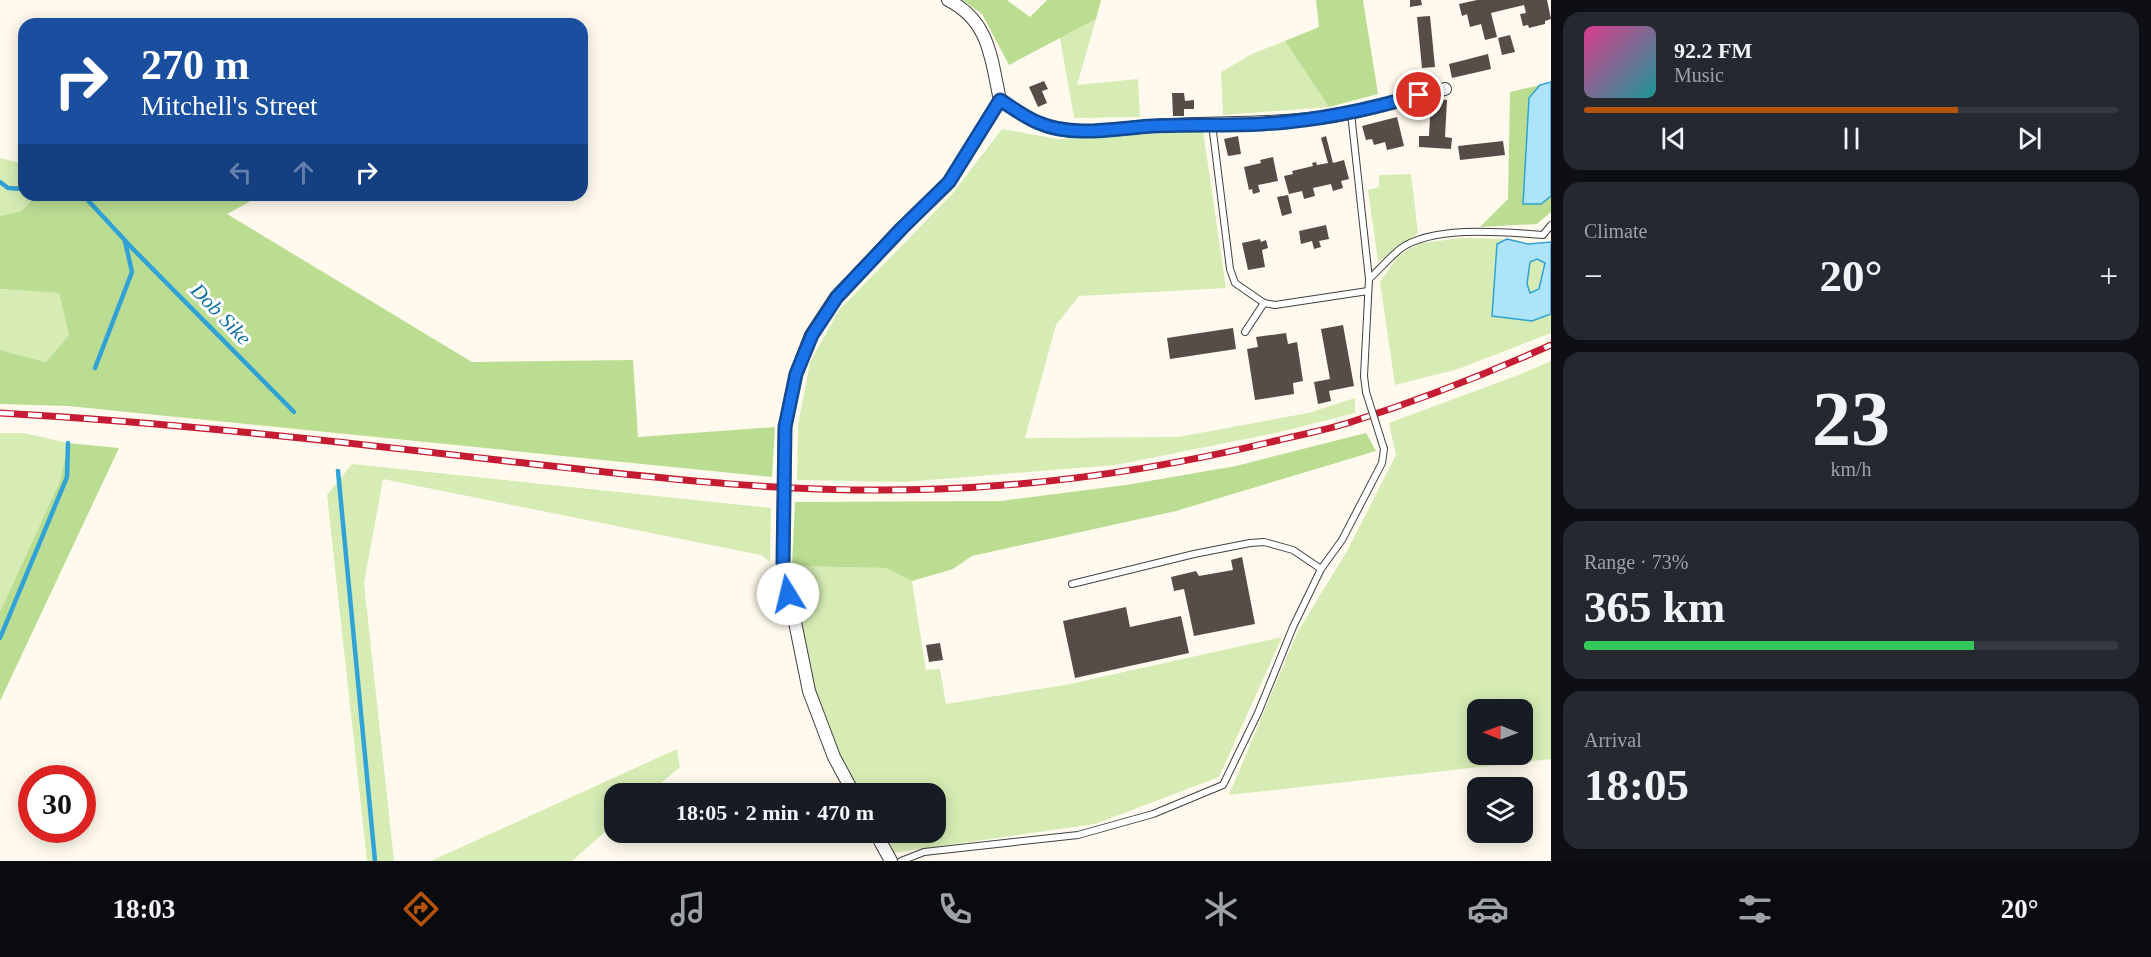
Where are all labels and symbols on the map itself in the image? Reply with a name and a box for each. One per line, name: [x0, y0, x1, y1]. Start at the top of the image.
pin: [1393, 69, 1444, 120]
water label: Dob Sike: [185, 277, 256, 350]
position arrow: [756, 562, 820, 626]
north arrow: [1467, 699, 1533, 765]
speed limit sign: 30: [18, 765, 96, 843]

